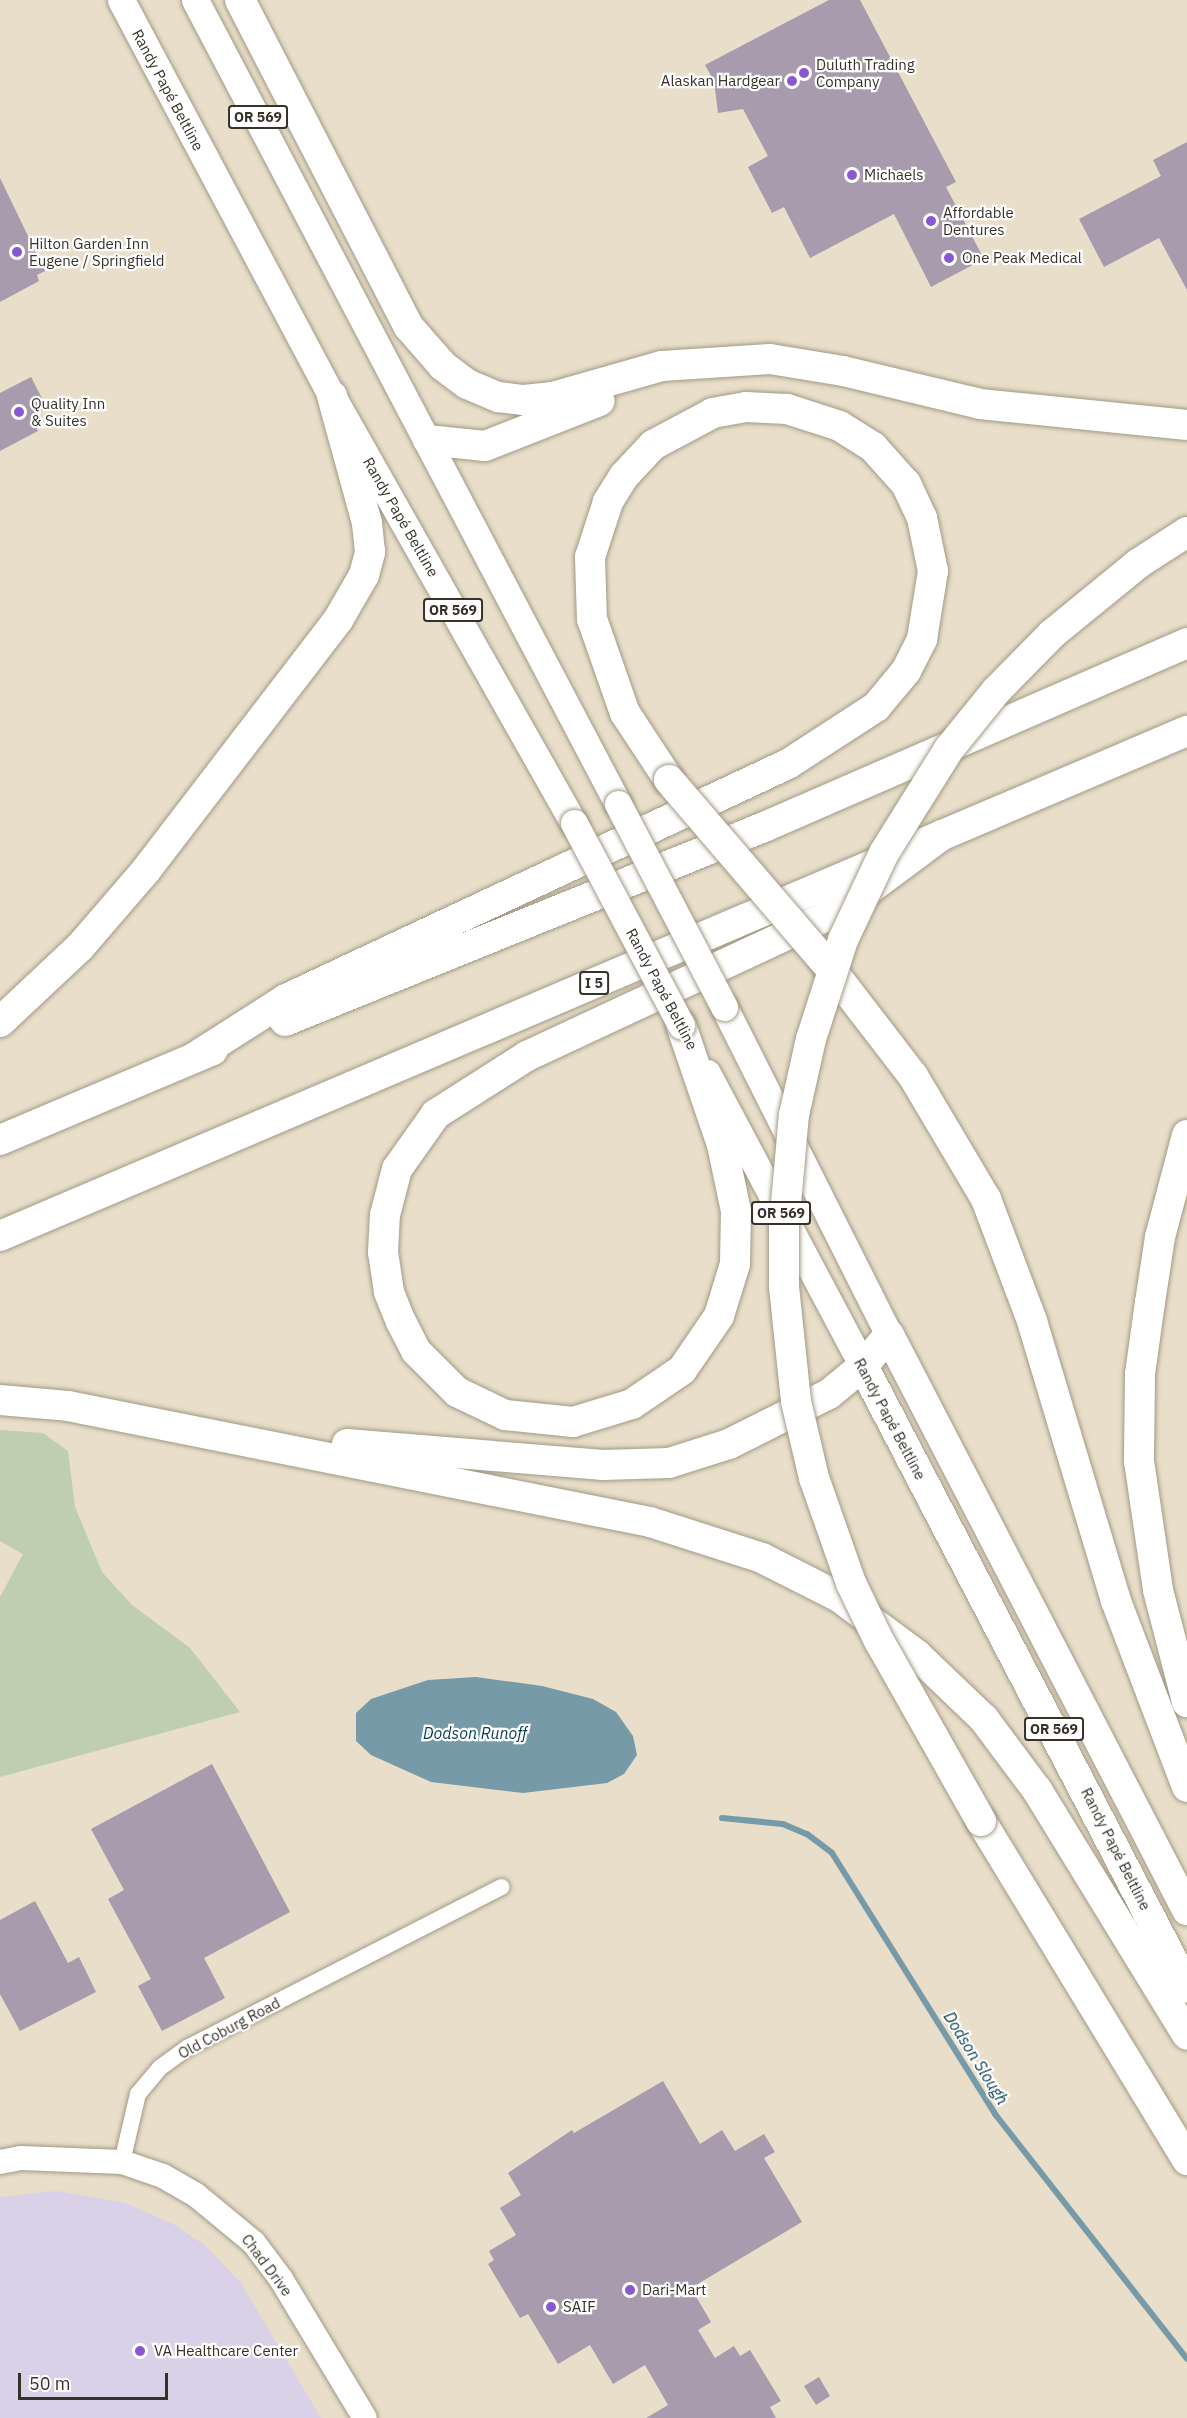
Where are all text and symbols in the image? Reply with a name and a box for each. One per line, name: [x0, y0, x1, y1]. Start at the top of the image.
street label: Randy Papé Beltline: [128, 26, 208, 154]
place label: Duluth Trading Company: [816, 55, 915, 90]
marker: Duluth Trading Company: [797, 66, 811, 80]
place label: Alaskan Hardgear: [661, 72, 780, 90]
marker: Alaskan Hardgear: [785, 74, 799, 88]
road number: OR 569: [228, 106, 288, 128]
place label: Michaels: [864, 166, 924, 184]
marker: Michaels: [845, 168, 859, 182]
place label: Affordable Dentures: [943, 203, 1014, 238]
marker: Affordable Dentures: [924, 214, 938, 228]
place label: Hilton Garden Inn Eugene / Springfield: [29, 234, 165, 269]
marker: Hilton Garden Inn Eugene / Springfield: [10, 245, 24, 259]
marker: One Peak Medical: [940, 249, 958, 267]
place label: One Peak Medical: [962, 249, 1082, 267]
place label: Quality Inn & Suites: [31, 394, 105, 429]
marker: Quality Inn & Suites: [12, 405, 26, 419]
street label: Randy Papé Beltline: [359, 454, 443, 580]
road number: OR 569: [423, 599, 483, 621]
street label: Randy Papé Beltline: [622, 925, 702, 1053]
road number: I 5: [579, 972, 609, 994]
road number: OR 569: [751, 1202, 811, 1224]
street label: Randy Papé Beltline: [850, 1355, 930, 1483]
road number: OR 569: [1024, 1718, 1084, 1740]
water label: Dodson Runoff: [423, 1723, 527, 1743]
street label: Randy Papé Beltline: [1077, 1785, 1155, 1913]
street label: Old Coburg Road: [175, 1994, 283, 2062]
water label: Dodson Slough: [940, 2008, 1012, 2108]
street label: Chad Drive: [238, 2230, 296, 2300]
place label: Dari-Mart: [642, 2281, 706, 2299]
marker: Dari-Mart: [623, 2283, 637, 2297]
place label: SAIF: [563, 2298, 596, 2316]
marker: SAIF: [544, 2300, 558, 2314]
marker: VA Healthcare Center: [131, 2342, 149, 2360]
place label: VA Healthcare Center: [154, 2342, 298, 2360]
scale bar: [21, 2361, 171, 2399]
text: 50 m: [29, 2372, 71, 2395]

